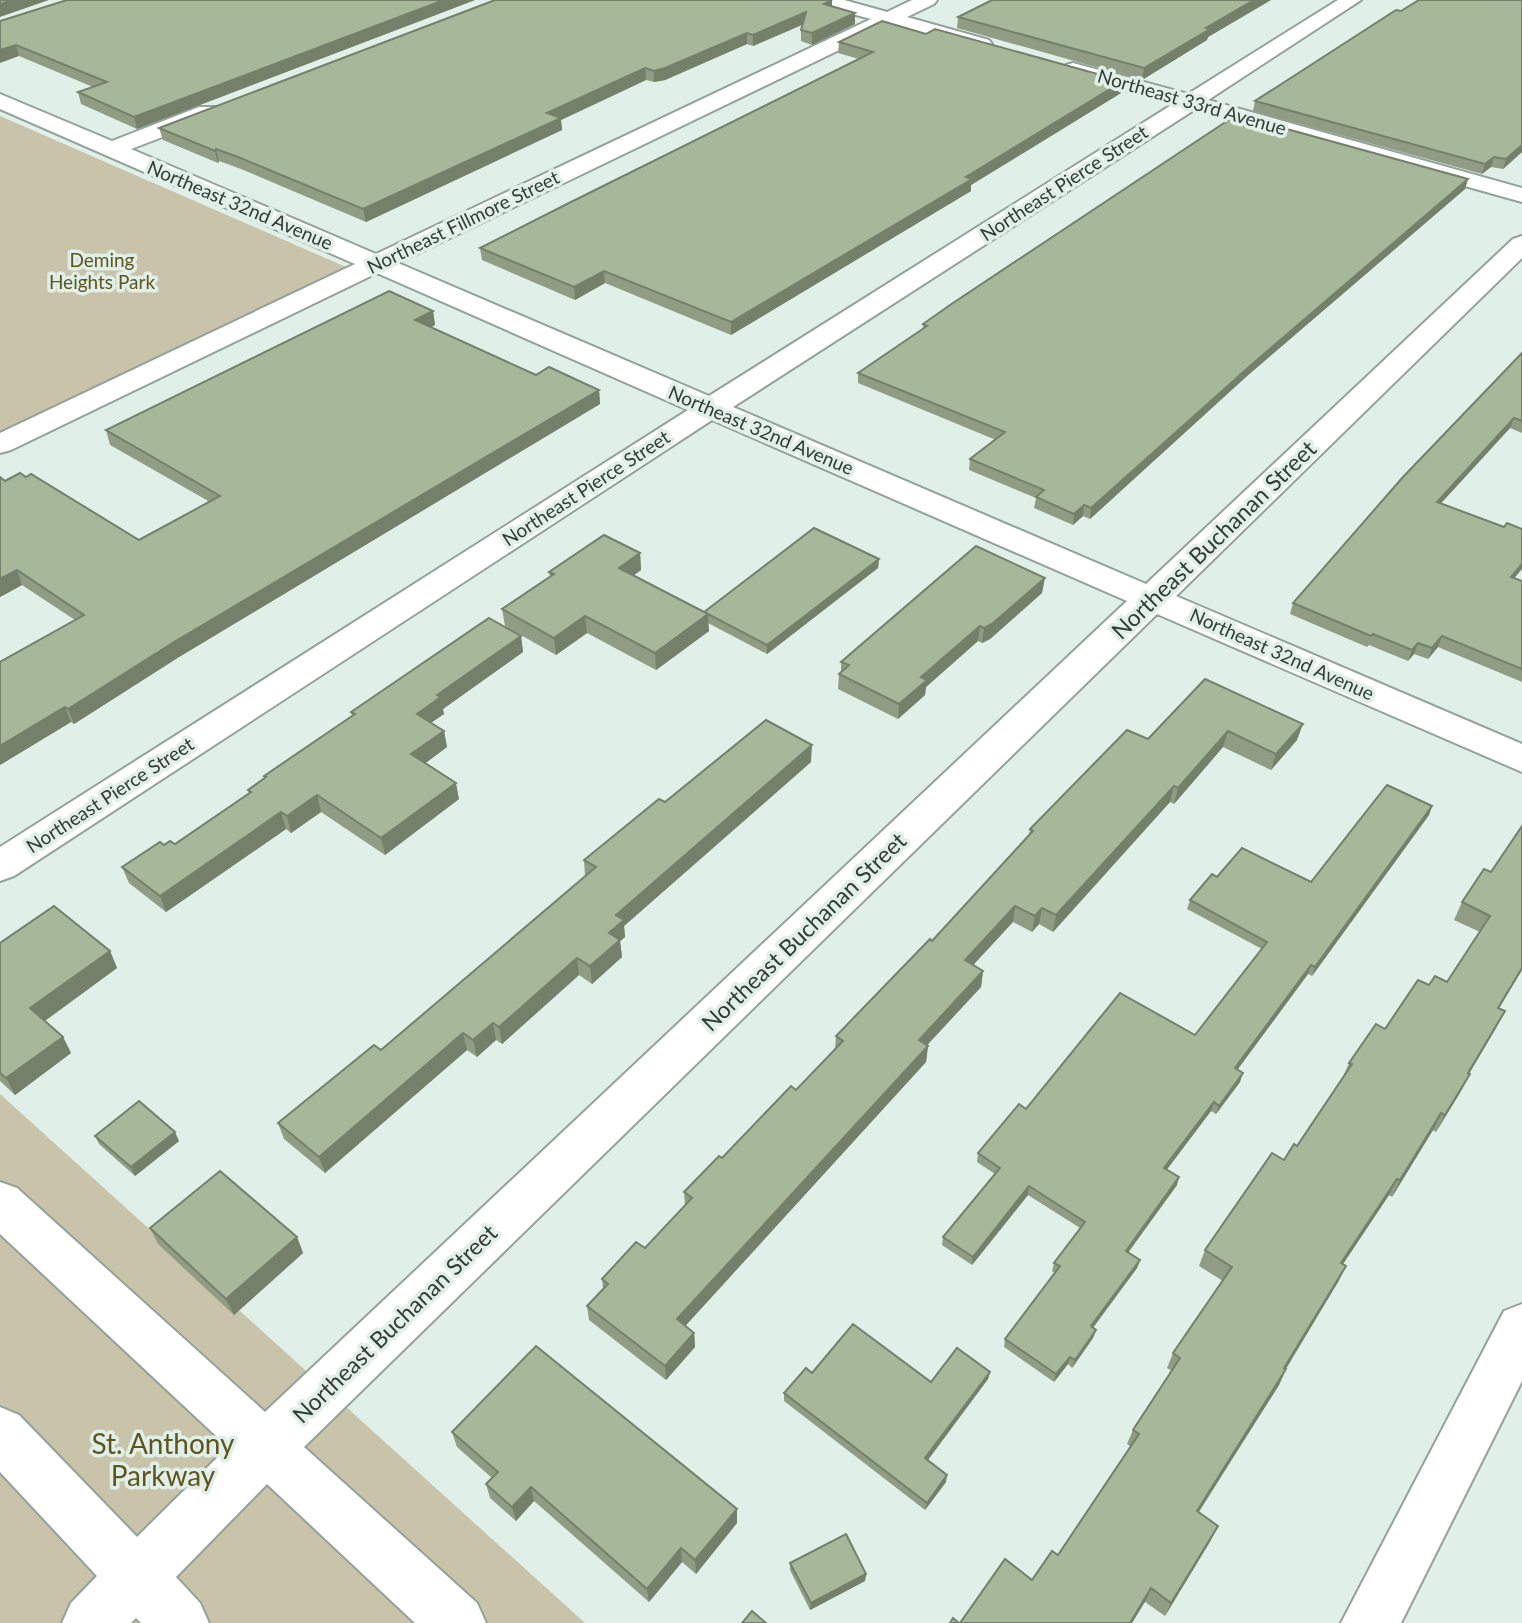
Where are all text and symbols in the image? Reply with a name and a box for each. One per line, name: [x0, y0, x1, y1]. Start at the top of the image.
street label: Northeast 33rd Avenue: [1095, 64, 1289, 139]
street label: Northeast Pierce Street: [976, 120, 1152, 245]
street label: Northeast 32nd Avenue: [144, 155, 336, 254]
street label: Northeast Fillmore Street: [363, 165, 563, 278]
park label: Deming Heights Park: [49, 248, 155, 293]
street label: Northeast 32nd Avenue: [665, 380, 857, 479]
street label: Northeast Pierce Street: [498, 425, 674, 550]
street label: Northeast Buchanan Street: [1105, 434, 1322, 644]
street label: Northeast 32nd Avenue: [1187, 603, 1378, 705]
street label: Northeast Pierce Street: [22, 732, 198, 857]
street label: Northeast Buchanan Street: [695, 826, 912, 1036]
street label: Northeast Buchanan Street: [286, 1218, 503, 1428]
park label: St. Anthony Parkway: [91, 1426, 235, 1492]

